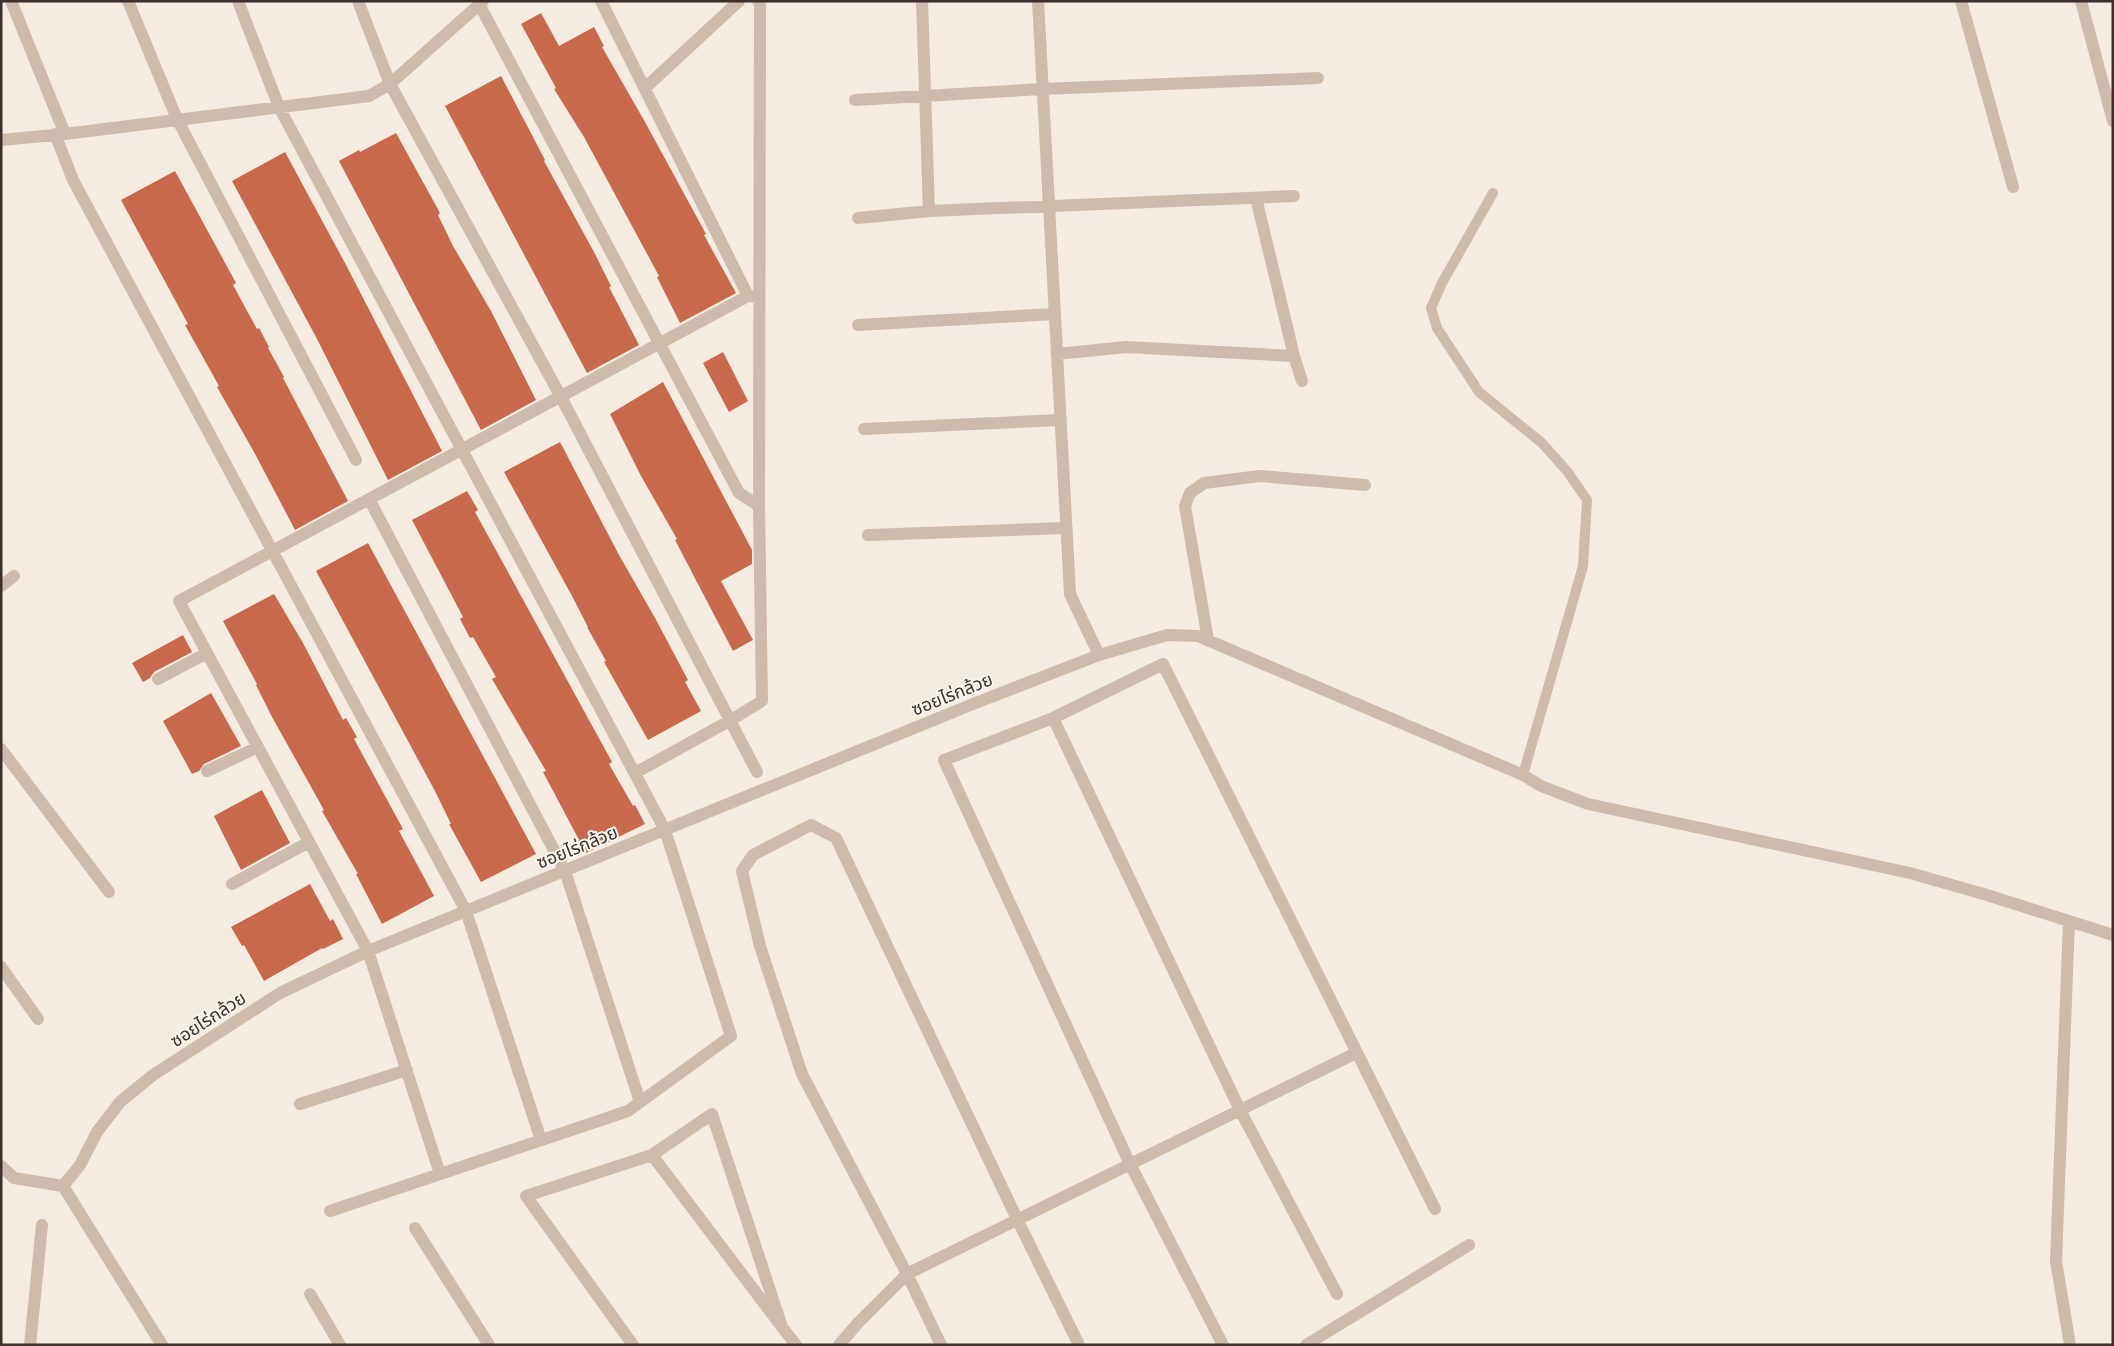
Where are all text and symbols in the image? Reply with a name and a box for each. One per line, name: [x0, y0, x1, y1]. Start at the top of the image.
street label: ซอยไร่กล้วย: [908, 667, 996, 721]
street label: ซอยไร่กล้วย: [533, 820, 621, 874]
street label: ซอยไร่กล้วย: [166, 986, 250, 1052]

